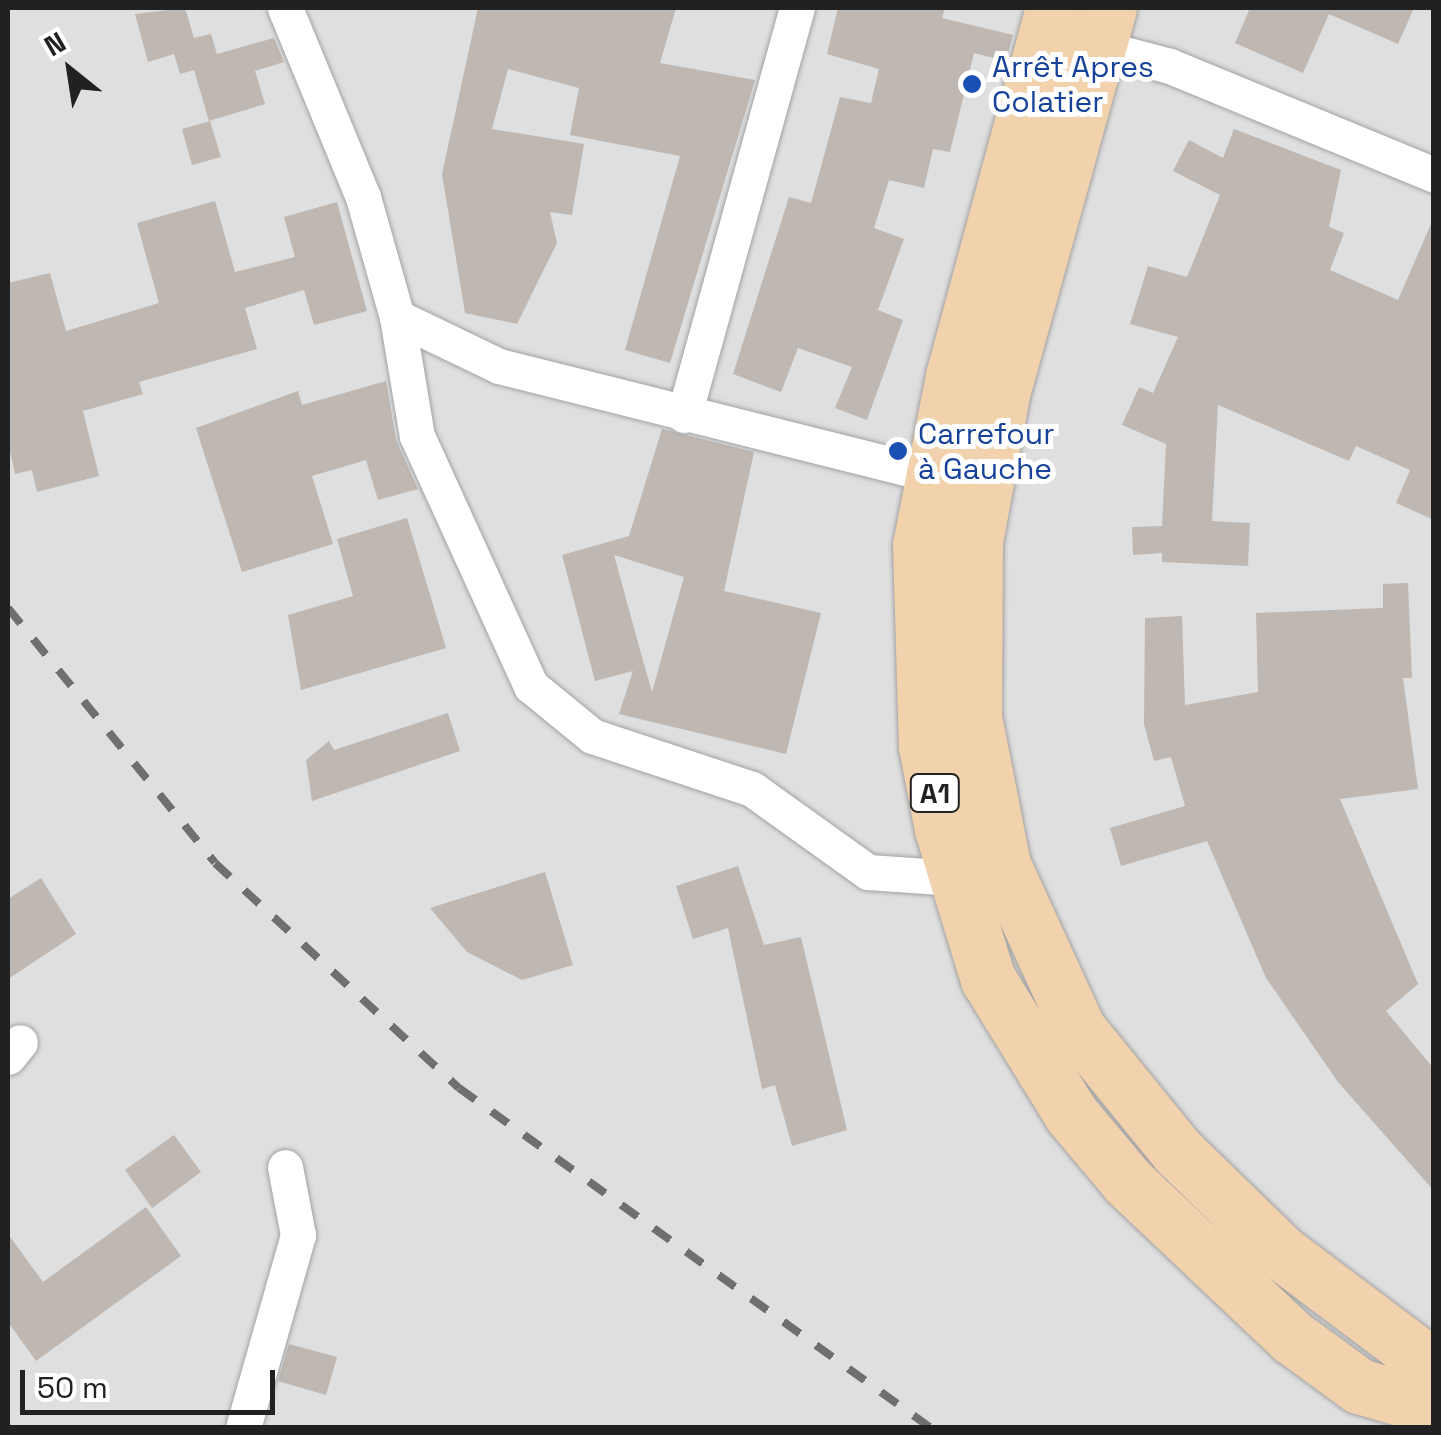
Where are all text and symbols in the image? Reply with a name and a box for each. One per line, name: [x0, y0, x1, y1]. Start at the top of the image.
north arrow: [20, 20, 120, 120]
text: N: [38, 24, 72, 64]
place label: Arrêt Apres Colatier: [992, 49, 1154, 120]
marker: Arrêt Apres Colatier: [961, 73, 983, 95]
place label: Carrefour à Gauche: [918, 416, 1055, 486]
marker: Carrefour à Gauche: [887, 440, 909, 462]
road number: A1: [908, 770, 962, 816]
scale bar: [25, 1350, 280, 1412]
text: 50 m: [37, 1368, 108, 1407]

